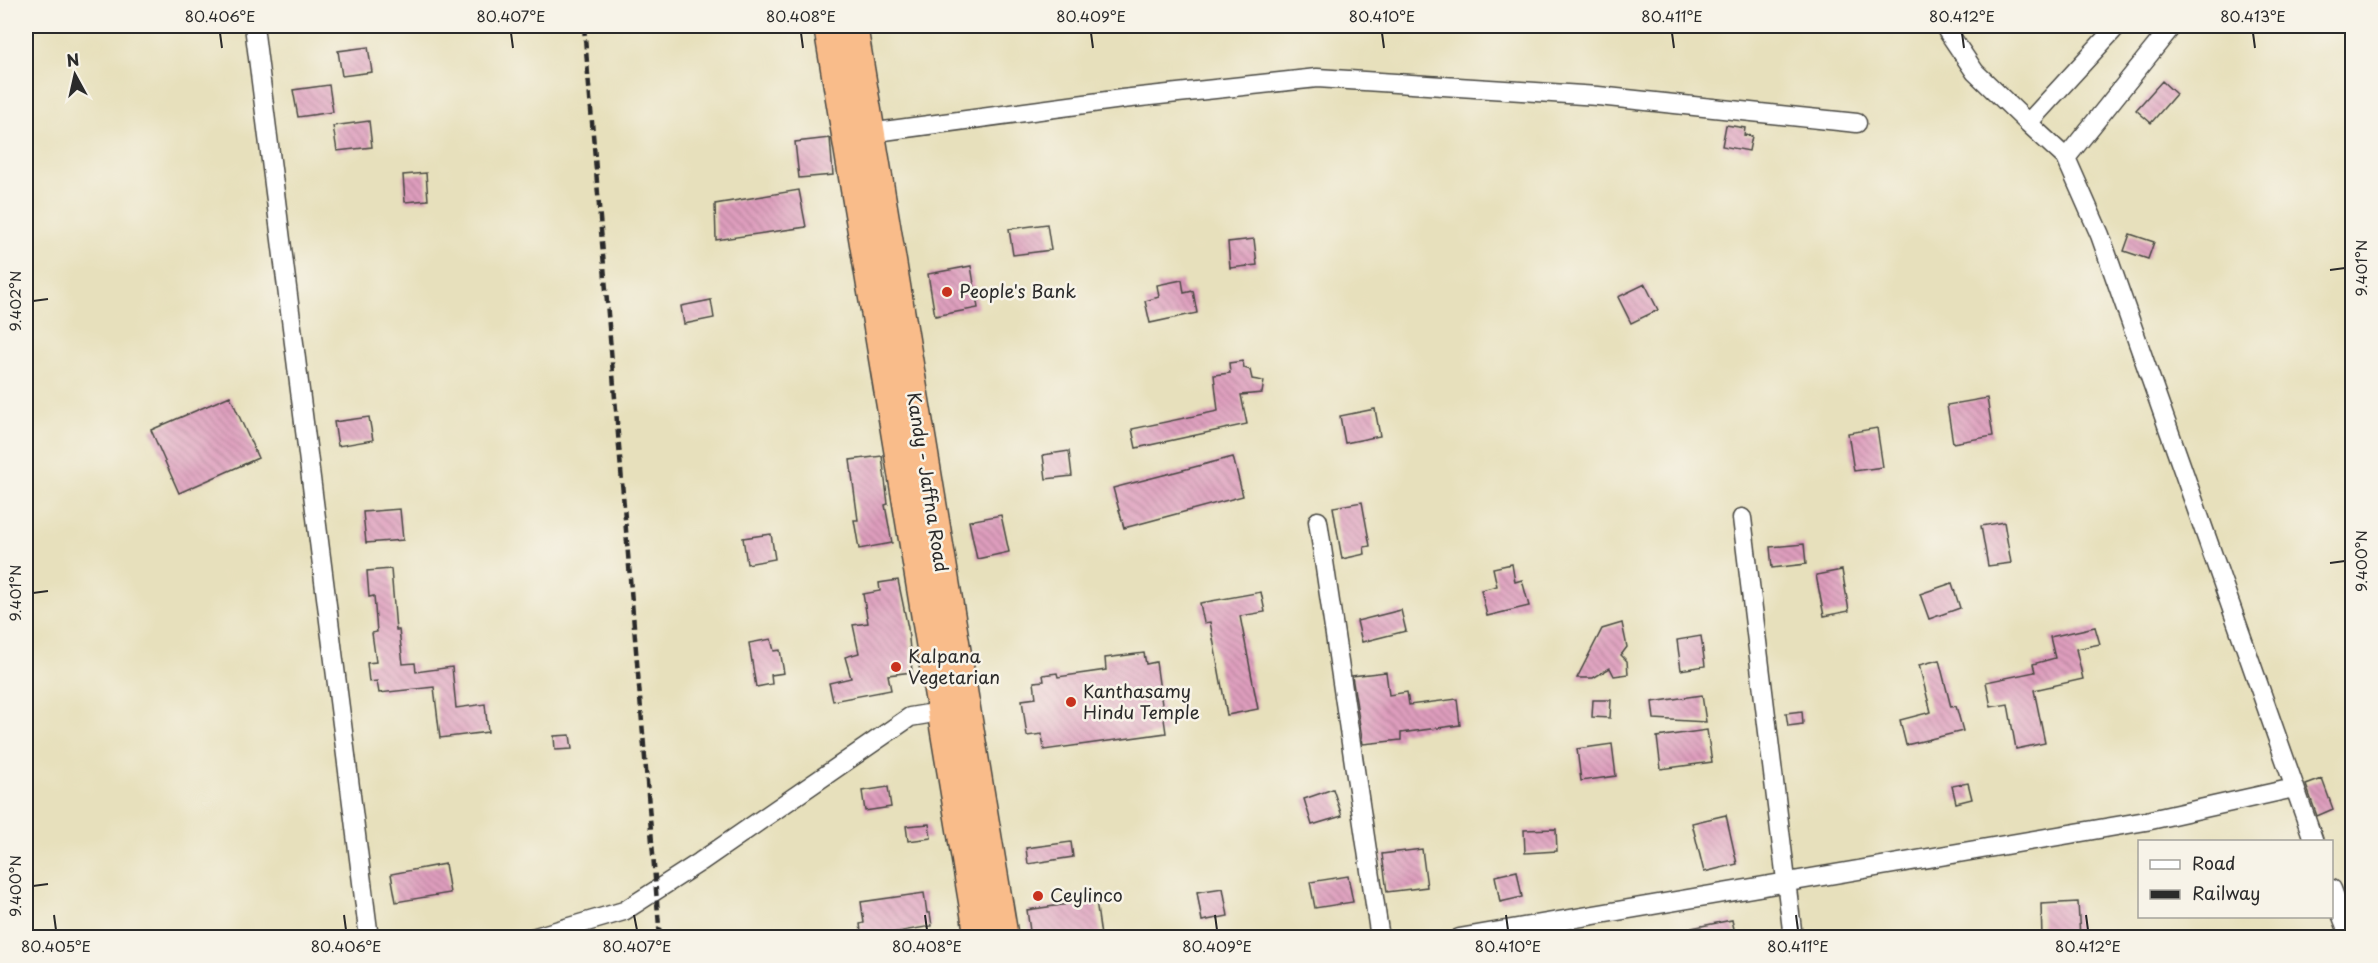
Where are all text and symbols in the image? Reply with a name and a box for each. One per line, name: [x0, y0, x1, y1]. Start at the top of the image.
text: 80.406°E: [185, 4, 255, 27]
text: 80.407°E: [477, 4, 545, 27]
text: 80.408°E: [766, 4, 836, 27]
text: 80.409°E: [1056, 4, 1126, 27]
text: 80.410°E: [1349, 4, 1415, 27]
text: 80.411°E: [1641, 4, 1703, 27]
text: 80.412°E: [1929, 4, 1995, 27]
text: 80.413°E: [2220, 4, 2286, 27]
north arrow: [45, 45, 105, 105]
text: N: [65, 46, 81, 72]
text: 9.401°N: [2349, 240, 2372, 297]
text: 9.402°N: [3, 270, 26, 332]
place label: People's Bank: [959, 277, 1076, 304]
marker: People's Bank: [940, 285, 954, 299]
street label: Kandy - Jaffna Road: [901, 390, 956, 573]
text: 9.400°N: [2349, 530, 2372, 592]
text: 9.401°N: [3, 565, 26, 622]
place label: Kalpana Vegetarian: [908, 642, 1000, 690]
marker: Kalpana Vegetarian: [889, 660, 903, 674]
place label: Kanthasamy Hindu Temple: [1083, 677, 1200, 725]
marker: Kanthasamy Hindu Temple: [1064, 695, 1078, 709]
legend: [2138, 840, 2333, 918]
text: Road: [2192, 849, 2236, 876]
text: 9.400°N: [3, 855, 26, 917]
text: Railway: [2192, 879, 2260, 906]
place label: Ceylinco: [1050, 881, 1123, 908]
marker: Ceylinco: [1031, 889, 1045, 903]
text: 80.405°E: [21, 934, 91, 957]
text: 80.406°E: [311, 934, 381, 957]
text: 80.407°E: [603, 934, 671, 957]
text: 80.408°E: [892, 934, 962, 957]
text: 80.409°E: [1182, 934, 1252, 957]
text: 80.410°E: [1475, 934, 1541, 957]
text: 80.411°E: [1767, 934, 1829, 957]
text: 80.412°E: [2055, 934, 2121, 957]

